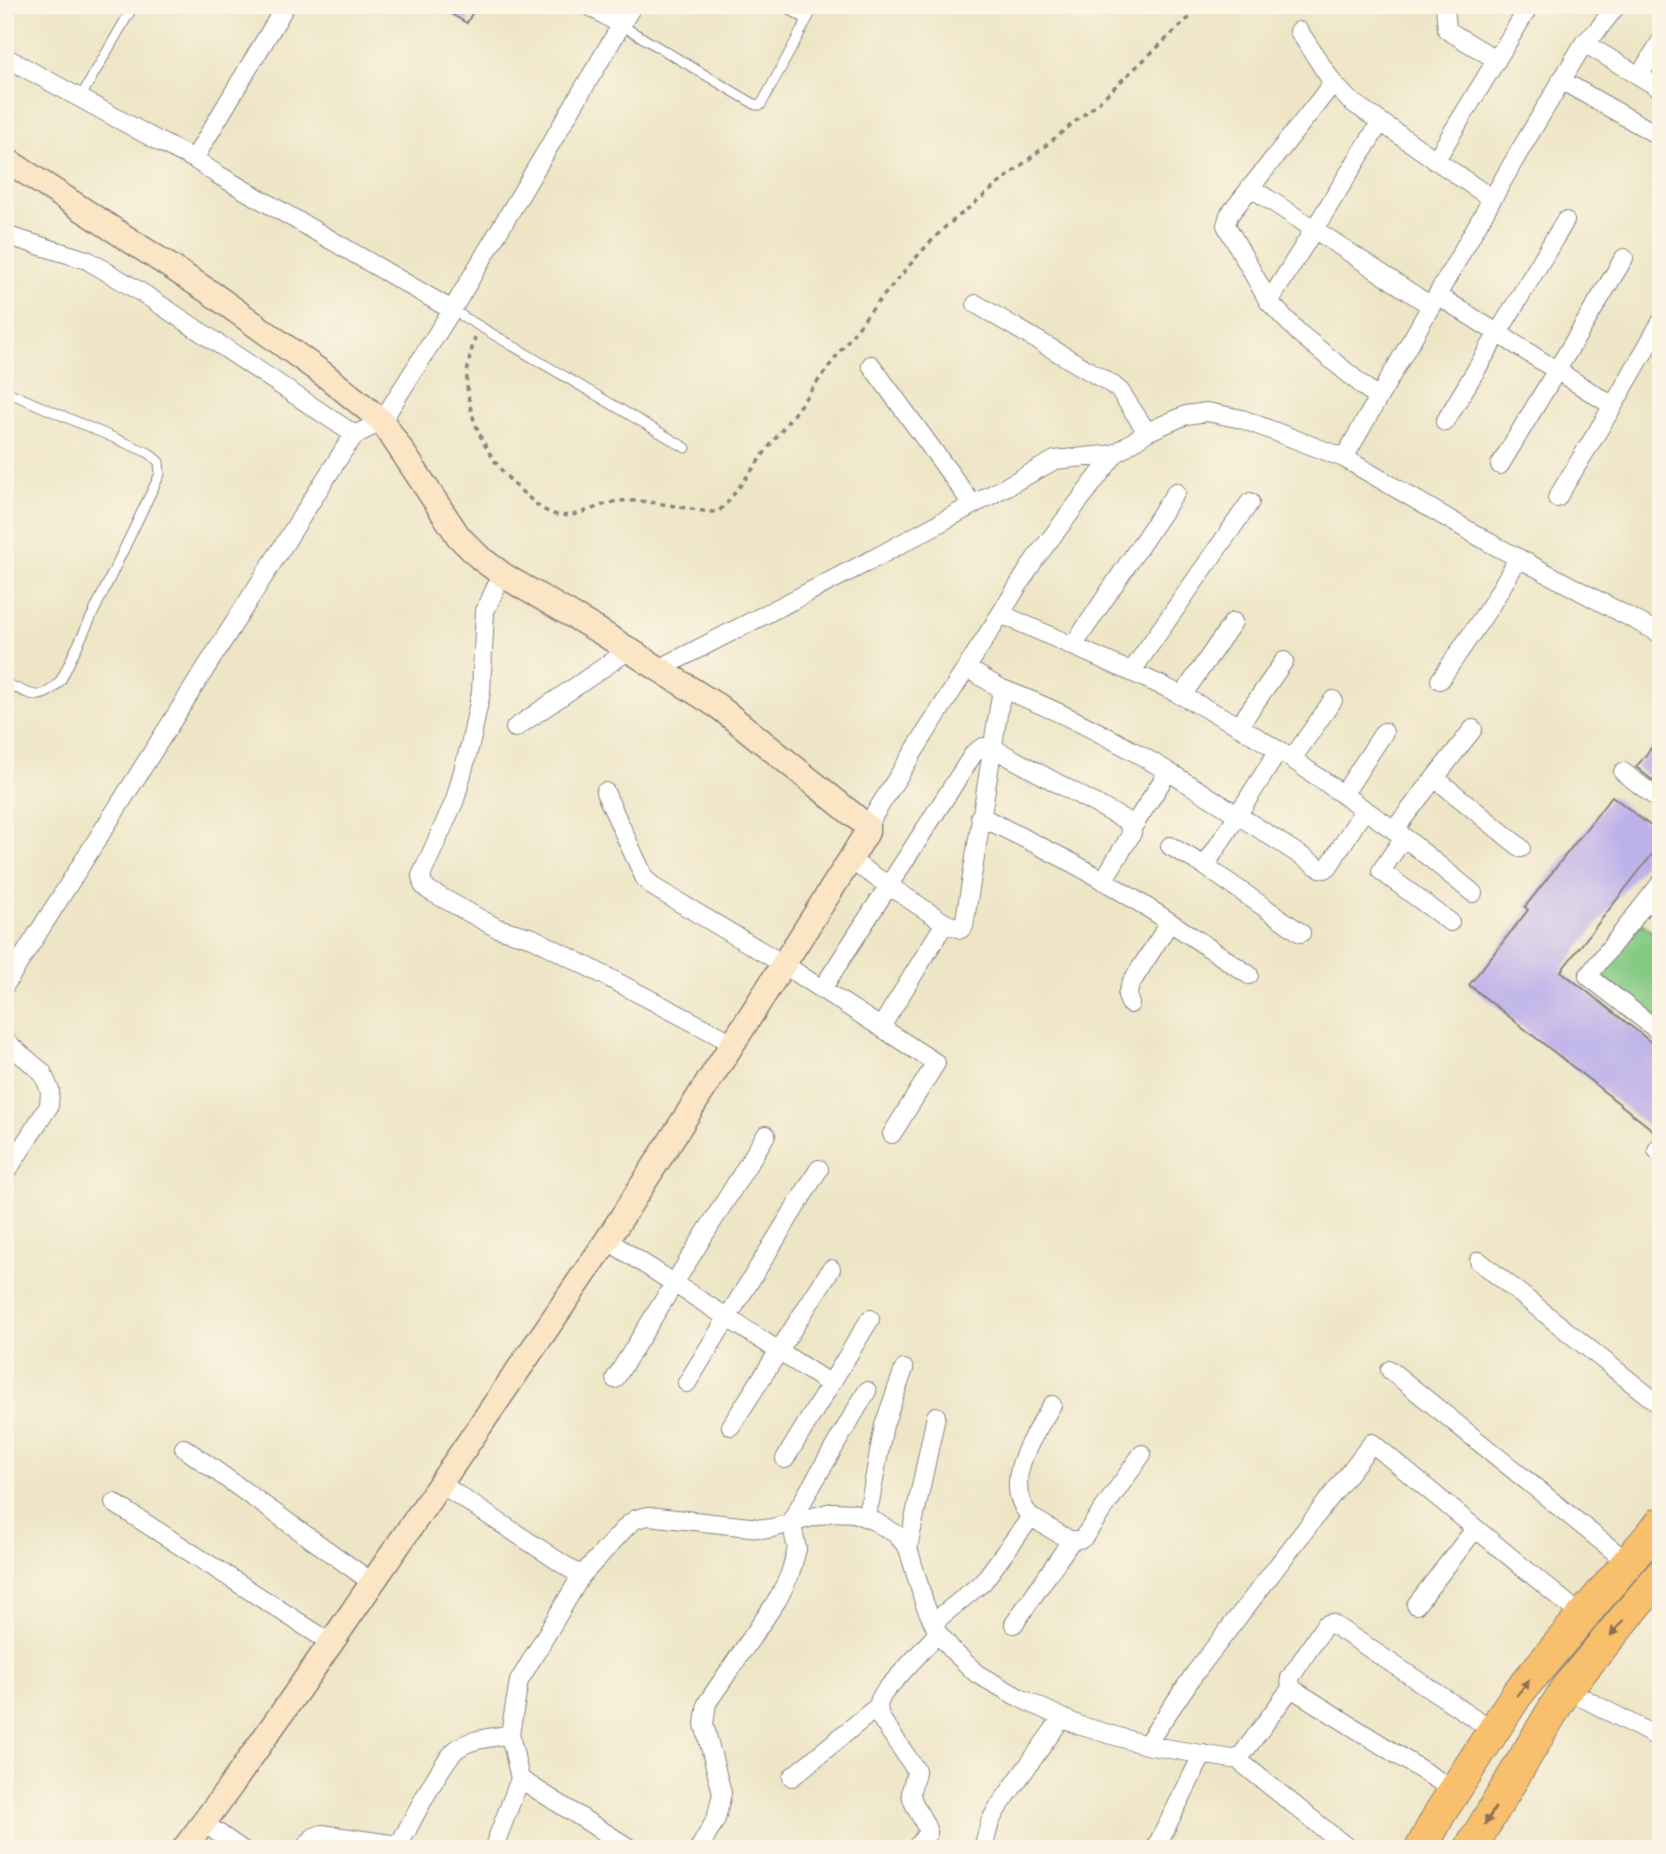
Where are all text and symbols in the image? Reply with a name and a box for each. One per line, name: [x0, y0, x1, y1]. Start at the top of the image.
one-way arrow: [1609, 1619, 1625, 1637]
one-way arrow: [1515, 1679, 1530, 1697]
one-way arrow: [1483, 1806, 1496, 1825]

